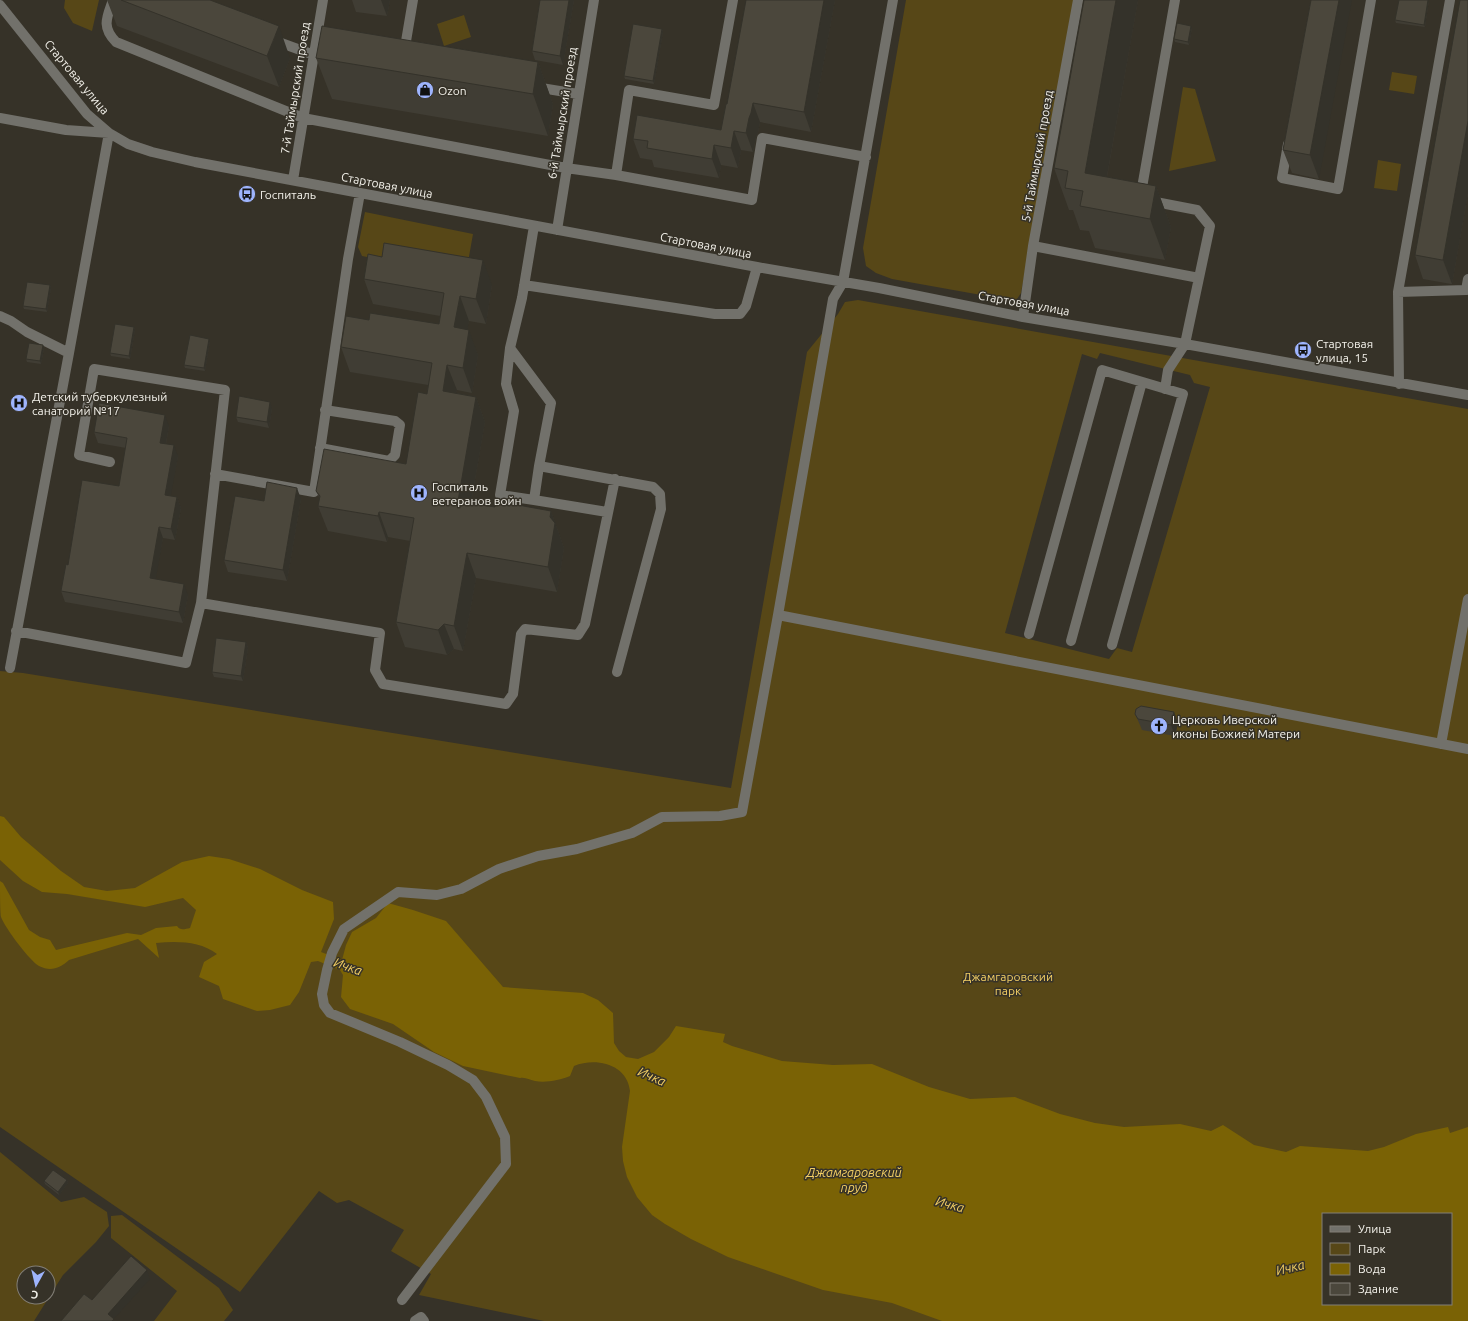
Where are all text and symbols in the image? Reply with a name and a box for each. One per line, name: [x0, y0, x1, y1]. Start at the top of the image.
street label: 7-й Таймырский проезд: [278, 21, 312, 155]
street label: Стартовая улица: [42, 37, 112, 117]
street label: 6-й Таймырский проезд: [545, 46, 579, 180]
shop icon: Ozon: [415, 80, 435, 100]
place label: Ozon: [438, 84, 467, 97]
street label: 5-й Таймырский проезд: [1019, 89, 1055, 223]
street label: Стартовая улица: [340, 170, 434, 200]
bus stop icon: Госпиталь: [237, 184, 257, 204]
place label: Госпиталь: [260, 188, 316, 201]
street label: Стартовая улица: [659, 230, 753, 260]
street label: Стартовая улица: [977, 289, 1071, 317]
place label: Стартовая улица, 15: [1316, 337, 1373, 364]
bus stop icon: Стартовая улица, 15: [1293, 340, 1313, 360]
place label: Детский туберкулезный санаторий №17: [32, 390, 167, 417]
hospital icon: Детский туберкулезный санаторий №17: [9, 393, 29, 413]
place label: Госпиталь ветеранов войн: [432, 480, 522, 507]
hospital icon: Госпиталь ветеранов войн: [409, 483, 429, 503]
place label: Церковь Иверской иконы Божией Матери: [1172, 713, 1300, 740]
church icon: Церковь Иверской иконы Божией Матери: [1149, 716, 1169, 736]
water label: Ичка: [332, 955, 364, 977]
park label: Джамгаровский парк: [963, 970, 1053, 997]
water label: Ичка: [636, 1064, 668, 1088]
water label: Джамгаровский пруд: [804, 1165, 902, 1194]
water label: Ичка: [934, 1193, 966, 1215]
legend: [1322, 1213, 1452, 1305]
text: Улица: [1358, 1222, 1391, 1235]
text: Парк: [1358, 1242, 1386, 1255]
water label: Ичка: [1274, 1257, 1306, 1277]
text: Вода: [1358, 1262, 1386, 1275]
north arrow: [16, 1265, 56, 1305]
text: Здание: [1358, 1282, 1399, 1295]
text: С: [30, 1288, 39, 1301]

